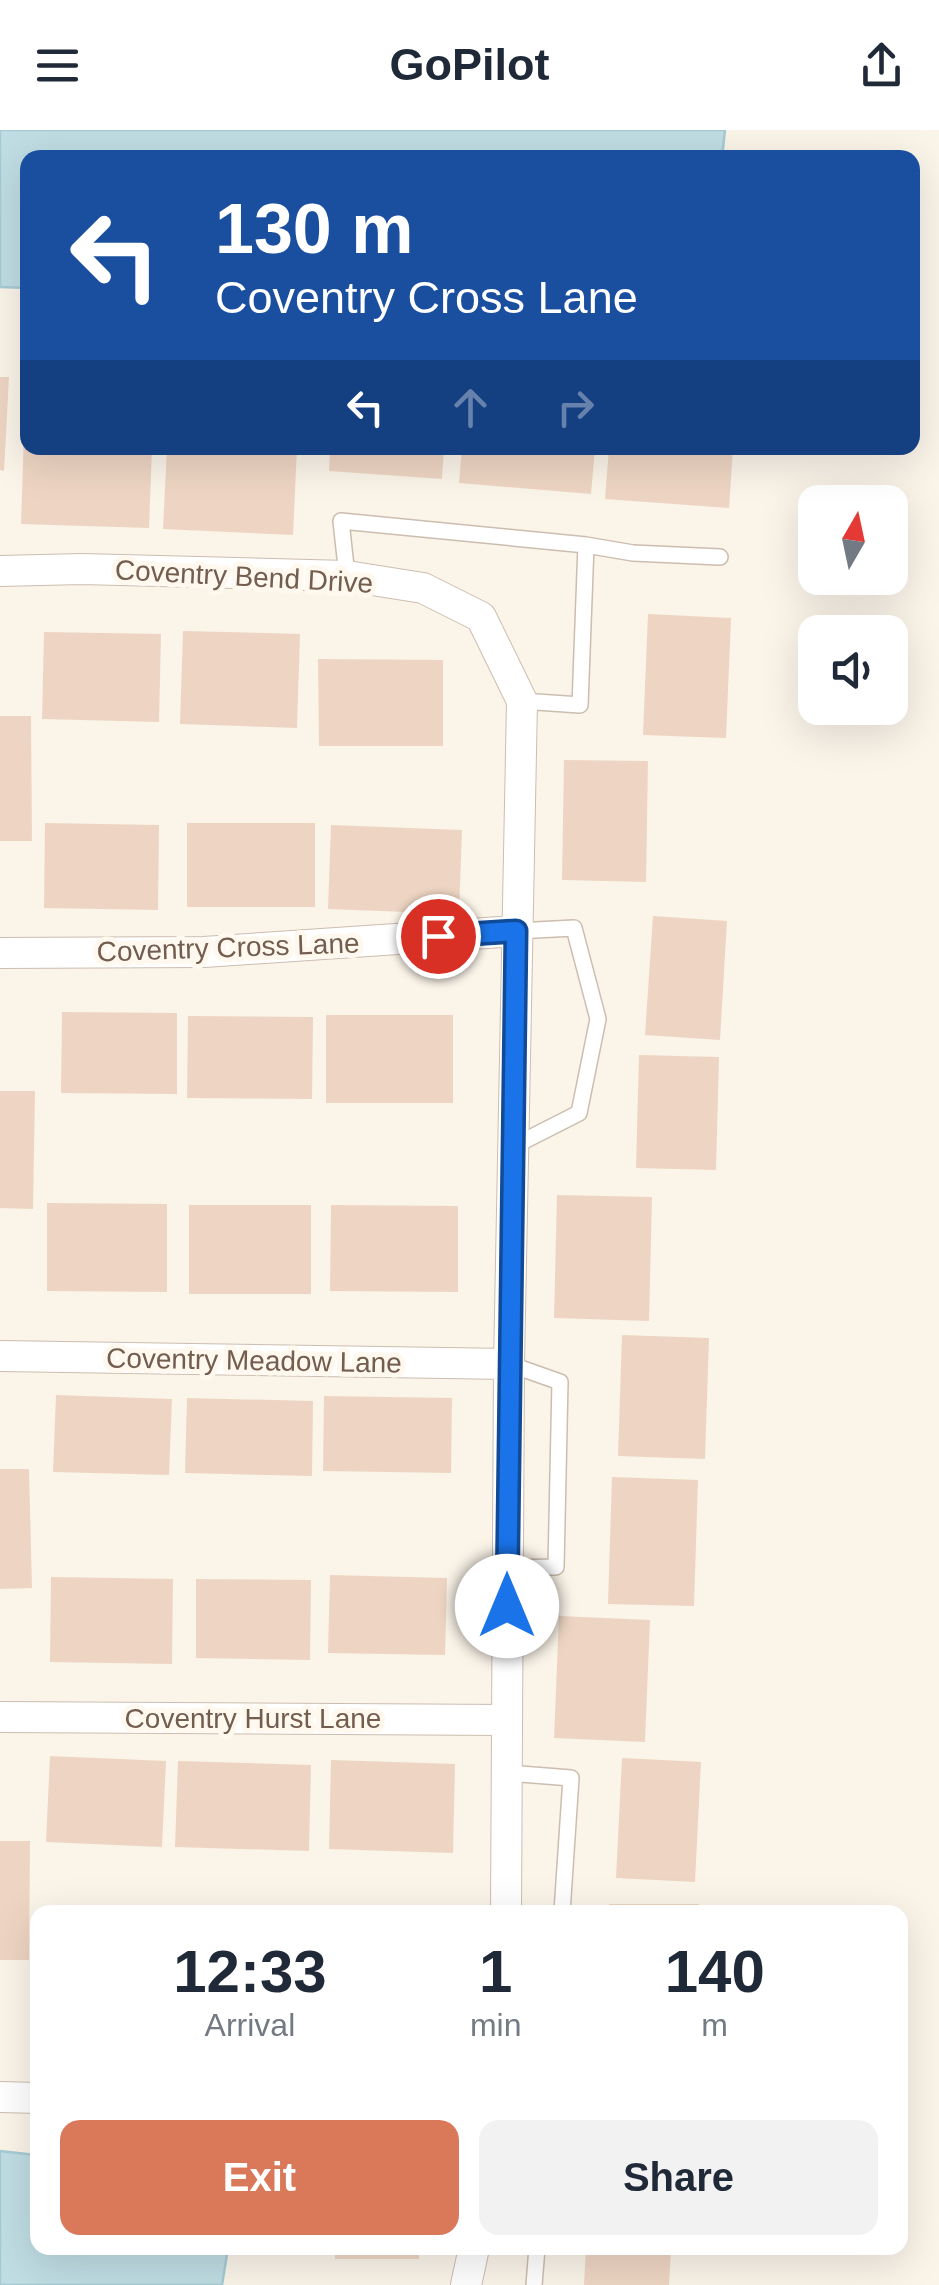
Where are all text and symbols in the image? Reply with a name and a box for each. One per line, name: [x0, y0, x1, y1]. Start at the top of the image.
icon: menu: [30, 38, 85, 93]
icon: share: [854, 38, 909, 93]
text: GoPilot: [390, 39, 549, 90]
icon: left: [50, 190, 180, 320]
text: 130 m: [215, 190, 413, 268]
text: Coventry Cross Lane: [215, 272, 638, 323]
icon: left: [338, 380, 393, 435]
icon: ahead: [443, 380, 498, 435]
icon: right: [548, 380, 603, 435]
north arrow: [798, 485, 908, 595]
map controls: [798, 485, 908, 725]
street label: Coventry Bend Drive: [114, 554, 374, 599]
button: sound: [798, 615, 908, 725]
pin: [396, 894, 481, 979]
icon: arrive: [411, 909, 466, 964]
street label: Coventry Cross Lane: [96, 927, 360, 968]
street label: Coventry Meadow Lane: [106, 1342, 402, 1379]
position arrow: [455, 1554, 559, 1658]
street label: Coventry Hurst Lane: [125, 1703, 381, 1734]
text: 12:33: [173, 1938, 327, 2005]
text: 1: [479, 1938, 512, 2005]
text: 140: [665, 1938, 765, 2005]
text: Arrival: [205, 2007, 295, 2043]
text: min: [470, 2007, 521, 2043]
text: m: [701, 2007, 728, 2043]
button: Exit: [60, 2120, 459, 2235]
button: Share: [479, 2120, 878, 2235]

